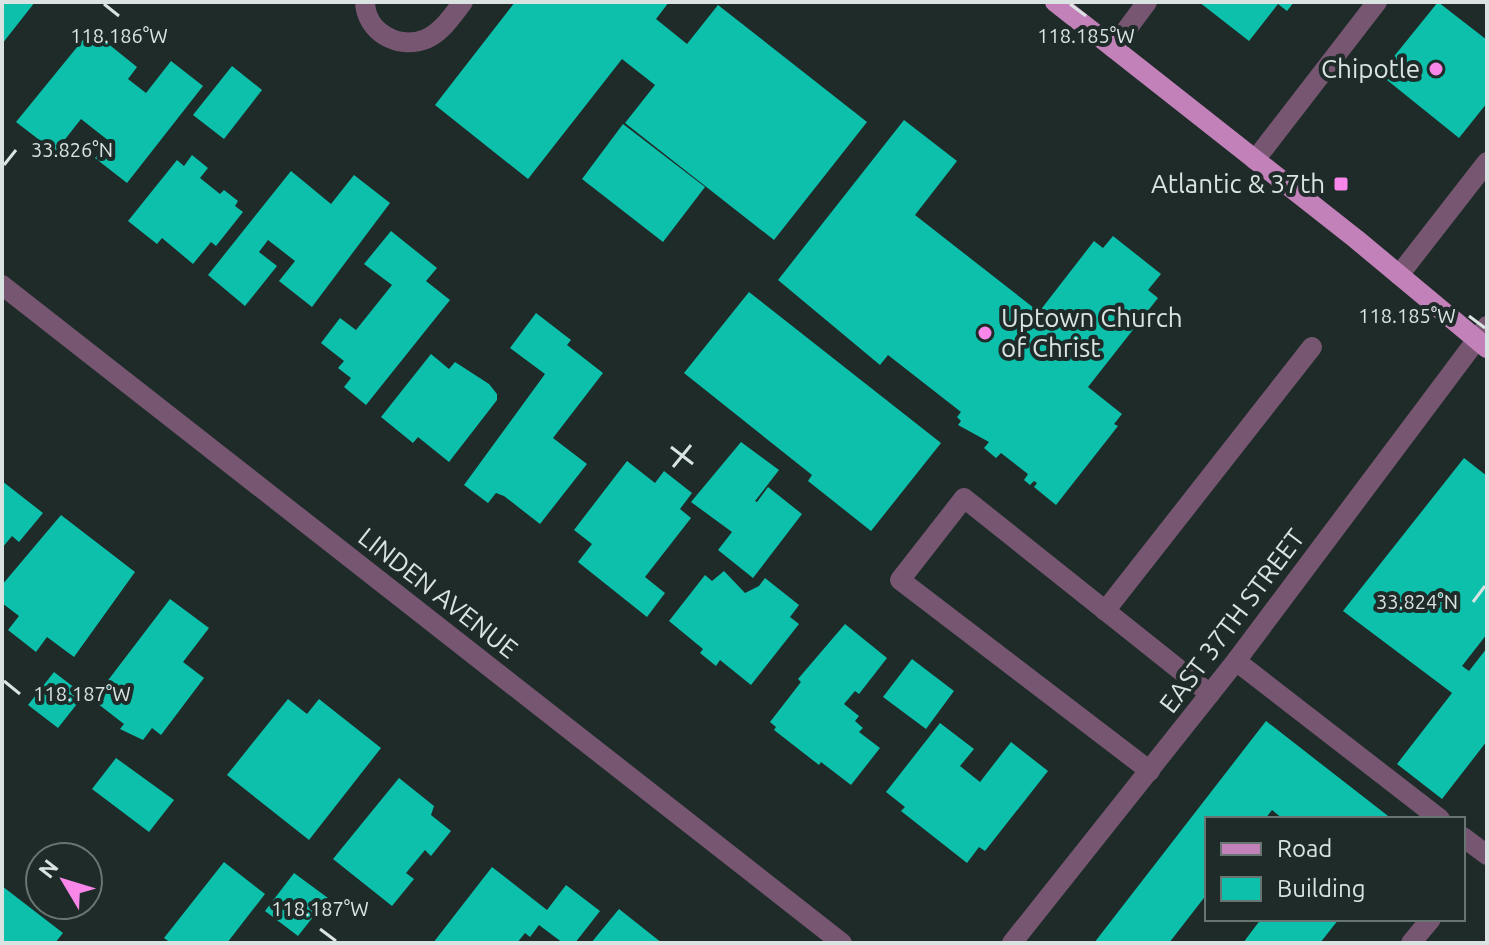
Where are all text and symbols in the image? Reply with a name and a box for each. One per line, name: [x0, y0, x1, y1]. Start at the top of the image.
text: 118.186°W: [70, 24, 168, 47]
text: 118.185°W: [1037, 24, 1135, 47]
place label: Chipotle: [1321, 54, 1420, 83]
marker: Chipotle: [1427, 60, 1445, 78]
text: 33.826°N: [31, 138, 113, 161]
place label: Atlantic & 37th: [1151, 169, 1325, 198]
marker: Atlantic & 37th: [1332, 175, 1350, 193]
place label: Uptown Church of Christ: [1001, 303, 1183, 362]
text: 118.185°W: [1358, 304, 1456, 327]
marker: Uptown Church of Christ: [976, 324, 994, 342]
street label: LINDEN AVENUE: [353, 522, 523, 664]
street label: EAST 37TH STREET: [1153, 523, 1310, 718]
text: 33.824°N: [1376, 590, 1458, 613]
text: 118.187°W: [33, 682, 131, 705]
legend: [1205, 817, 1465, 921]
text: Road: [1277, 835, 1332, 862]
north arrow: [24, 841, 104, 921]
text: N: [33, 854, 63, 883]
text: Building: [1277, 875, 1365, 902]
text: 118.187°W: [271, 897, 369, 920]

